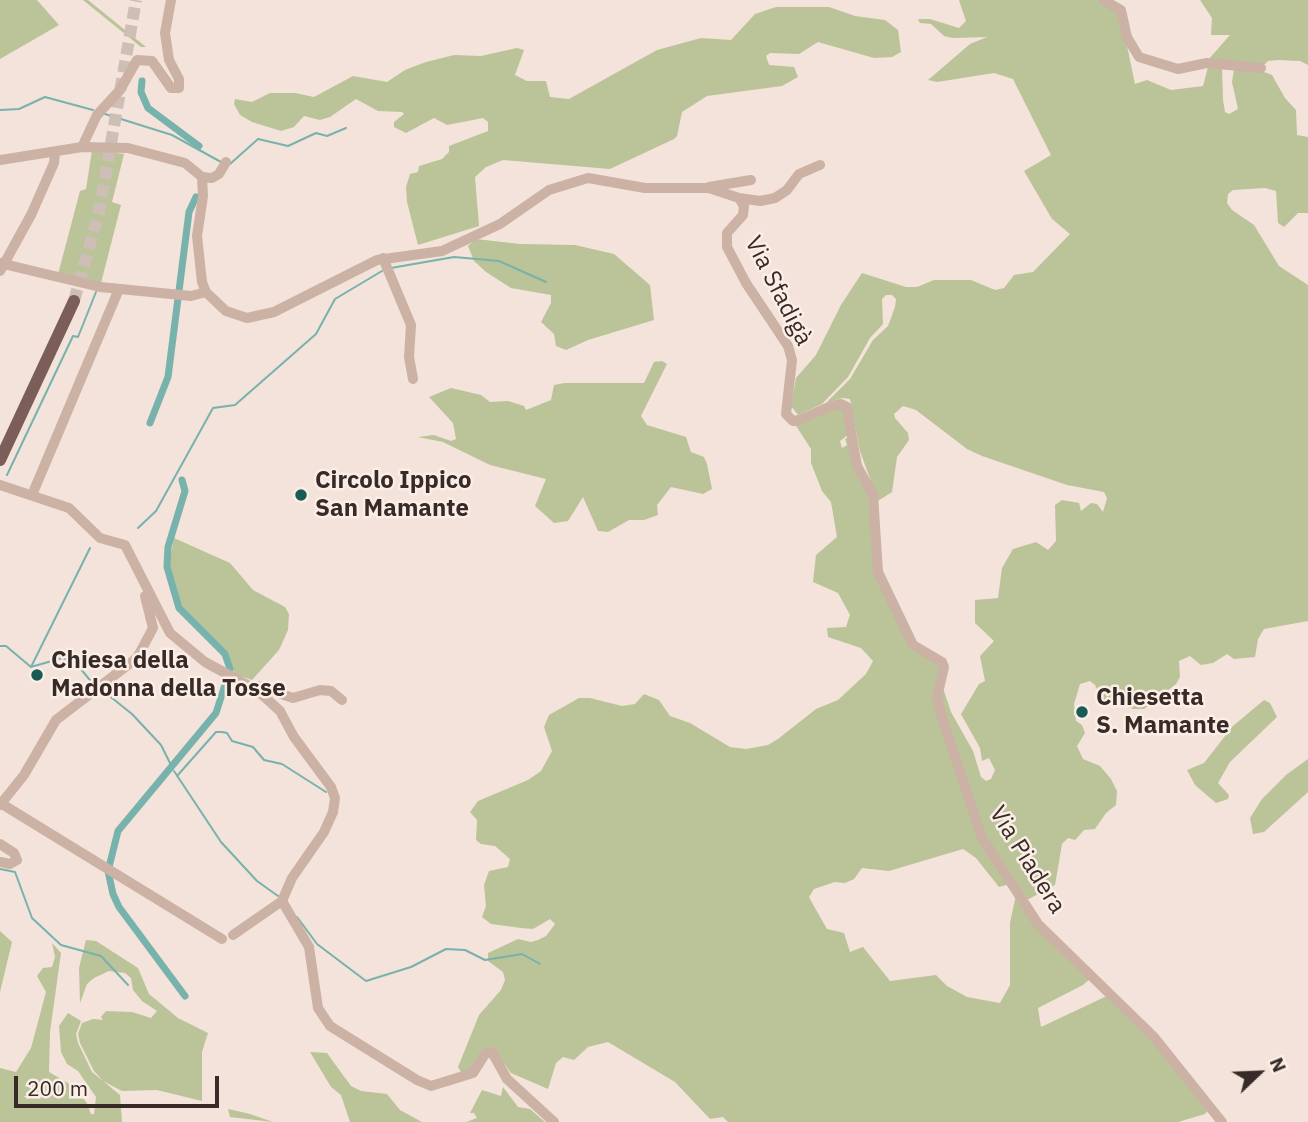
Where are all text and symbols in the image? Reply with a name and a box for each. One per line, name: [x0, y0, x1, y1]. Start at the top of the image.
street label: Via Sfadigà: [738, 231, 818, 351]
place label: Circolo Ippico San Mamante: [315, 467, 472, 523]
marker: Circolo Ippico San Mamante: [293, 487, 309, 503]
place label: Chiesa della Madonna della Tosse: [51, 647, 286, 703]
marker: Chiesa della Madonna della Tosse: [29, 667, 45, 683]
place label: Chiesetta S. Mamante: [1096, 684, 1229, 740]
marker: Chiesetta S. Mamante: [1074, 704, 1090, 720]
street label: Via Piadera: [983, 801, 1071, 919]
north arrow: [1224, 1038, 1294, 1108]
text: N: [1265, 1054, 1292, 1076]
scale bar: [18, 1062, 222, 1106]
text: 200 m: [27, 1074, 88, 1102]

